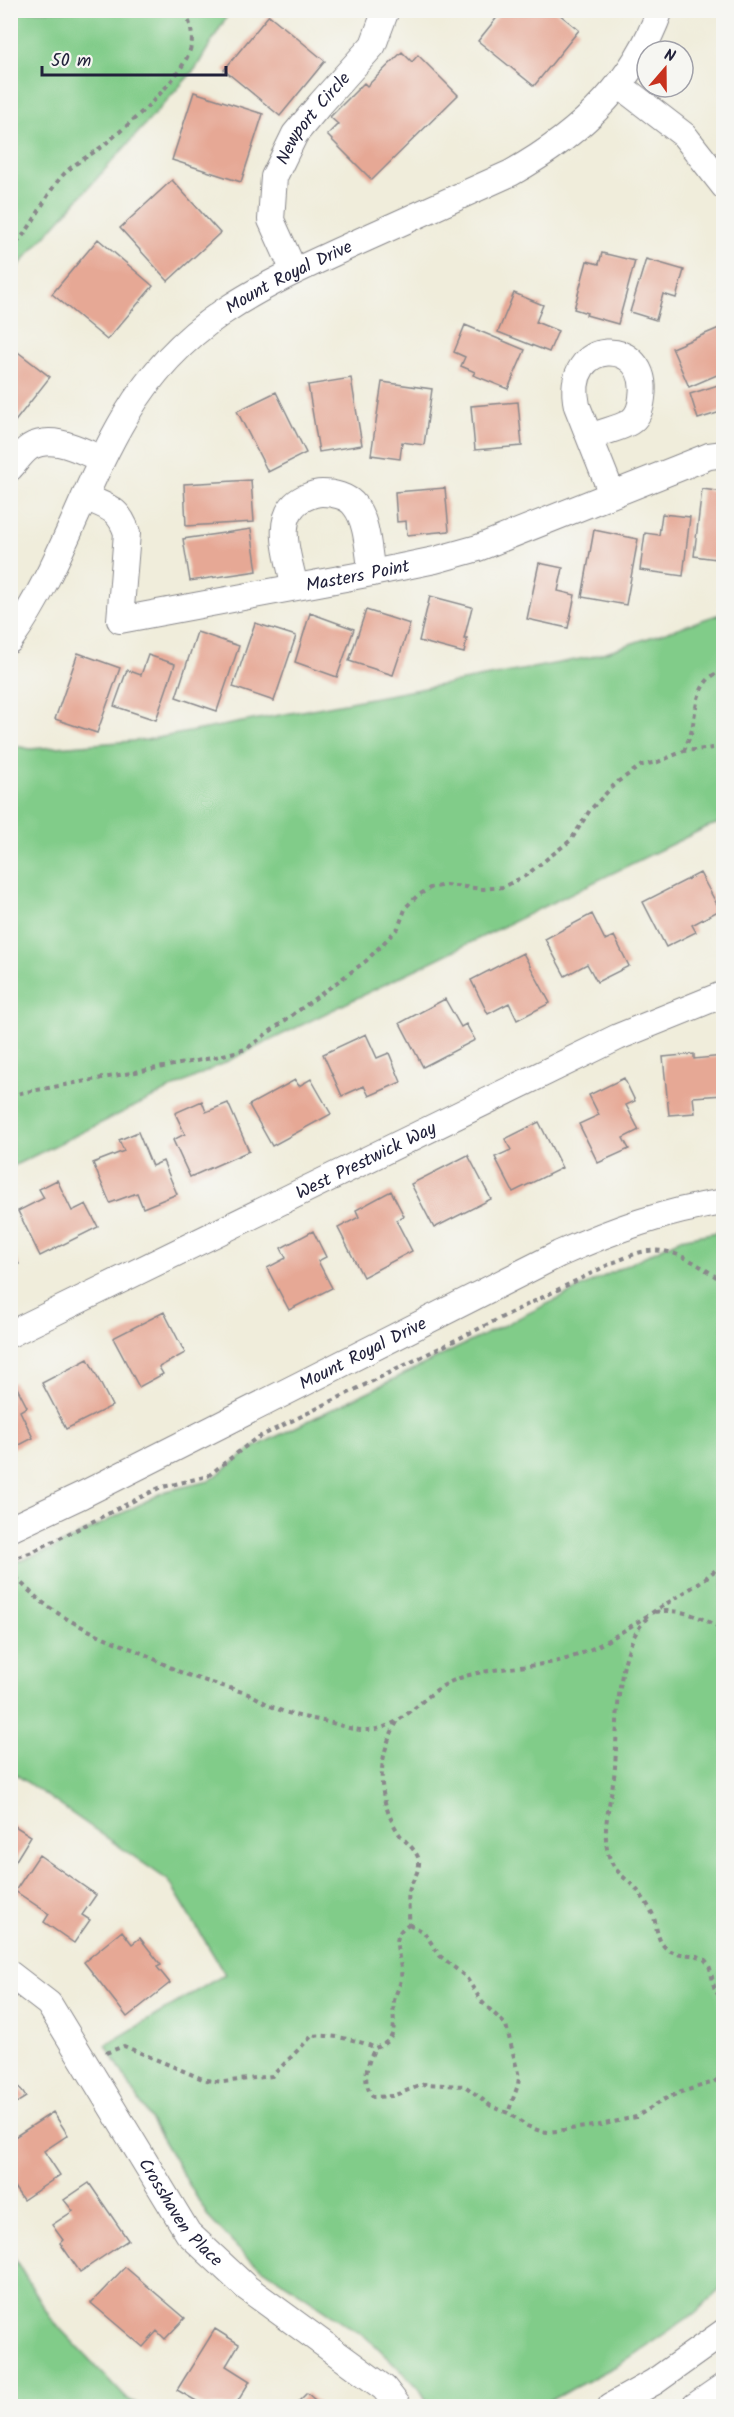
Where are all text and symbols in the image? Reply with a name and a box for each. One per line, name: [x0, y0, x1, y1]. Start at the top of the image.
scale bar: [42, 39, 226, 77]
north arrow: [635, 39, 695, 99]
text: N: [661, 43, 679, 70]
text: 50 m: [51, 47, 91, 76]
street label: Newport Circle: [269, 66, 358, 170]
street label: Mount Royal Drive: [220, 233, 358, 323]
street label: Masters Point: [304, 552, 413, 601]
street label: West Prestwick Way: [291, 1115, 442, 1208]
street label: Mount Royal Drive: [294, 1310, 432, 1399]
street label: Crosshaven Place: [130, 2153, 229, 2275]

